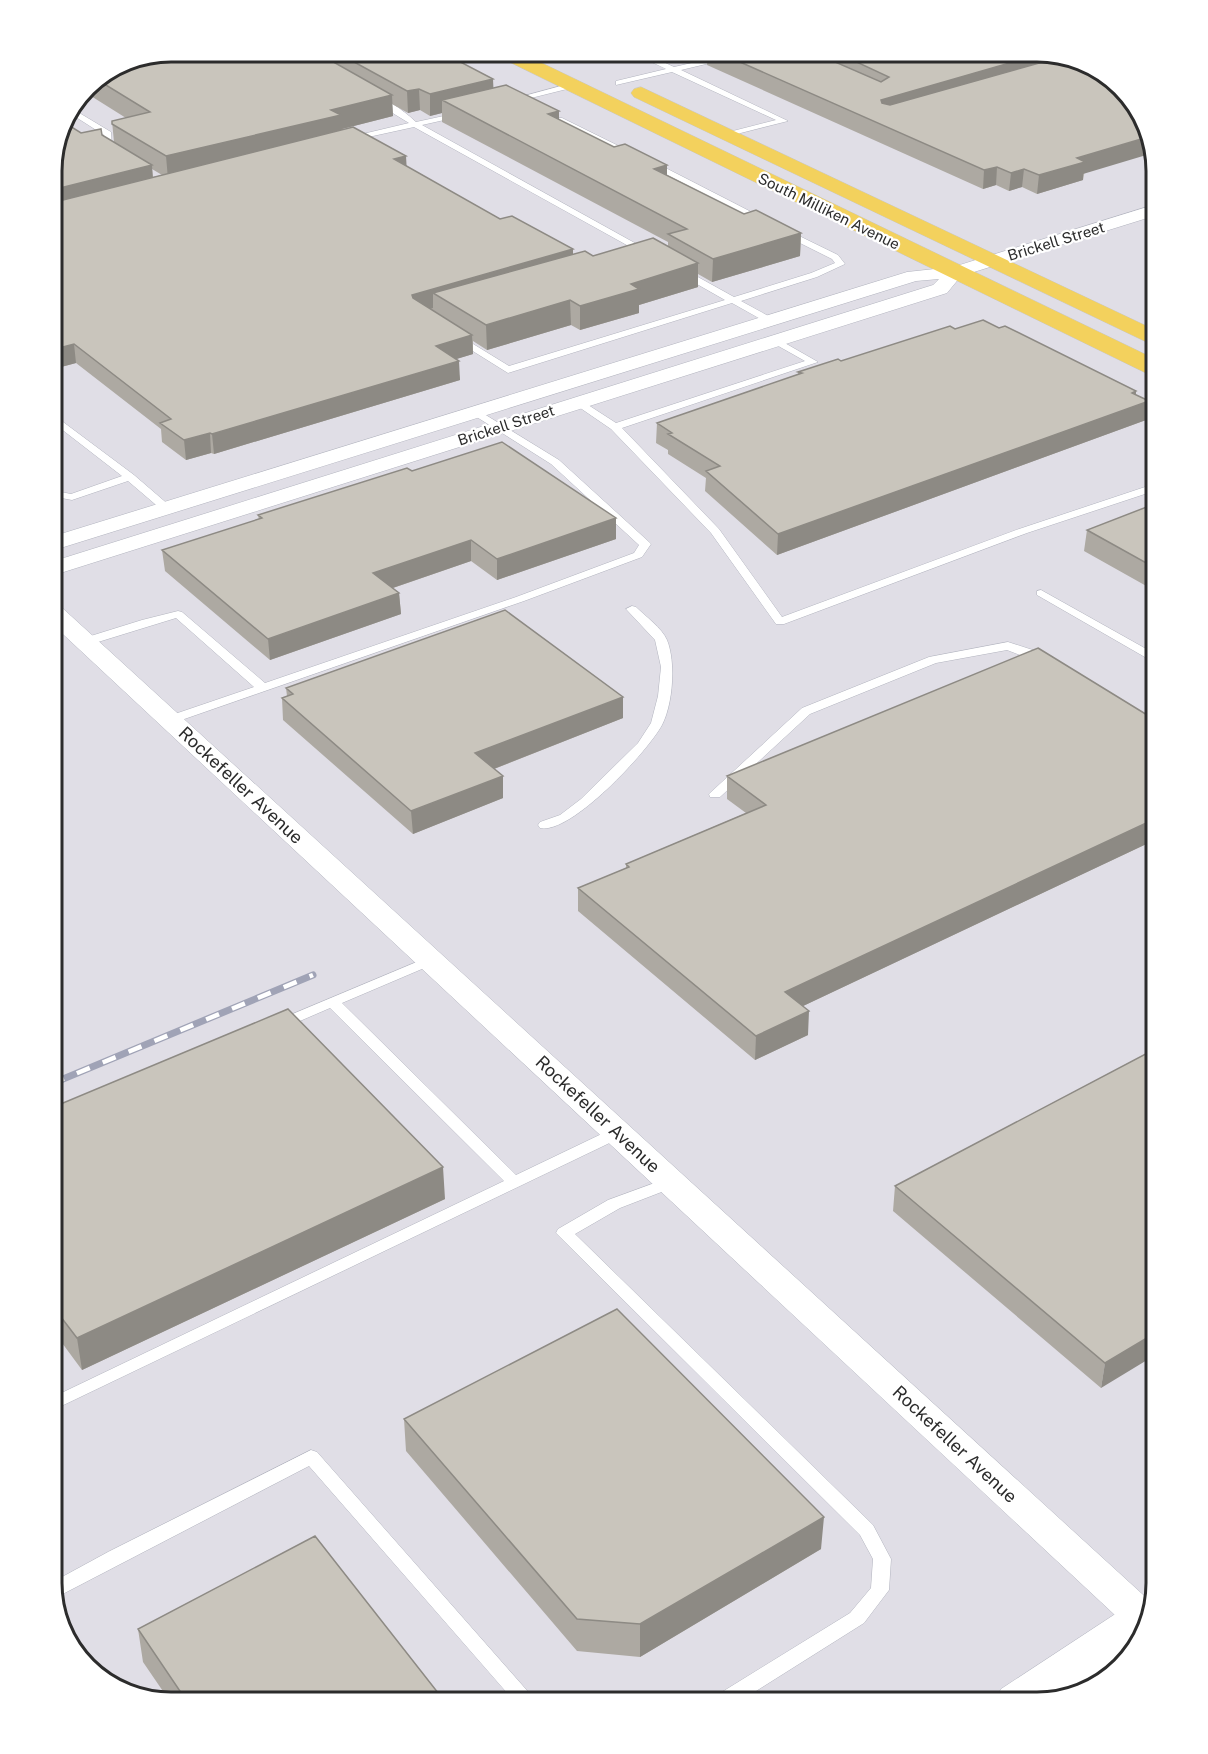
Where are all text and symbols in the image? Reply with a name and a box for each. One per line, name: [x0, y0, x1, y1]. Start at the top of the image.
street label: South Milliken Avenue: [755, 169, 903, 253]
street label: Brickell Street: [1005, 218, 1107, 264]
street label: Brickell Street: [456, 401, 557, 449]
street label: Rockefeller Avenue: [175, 722, 307, 848]
street label: Rockefeller Avenue: [532, 1051, 664, 1177]
street label: Rockefeller Avenue: [889, 1381, 1021, 1507]

